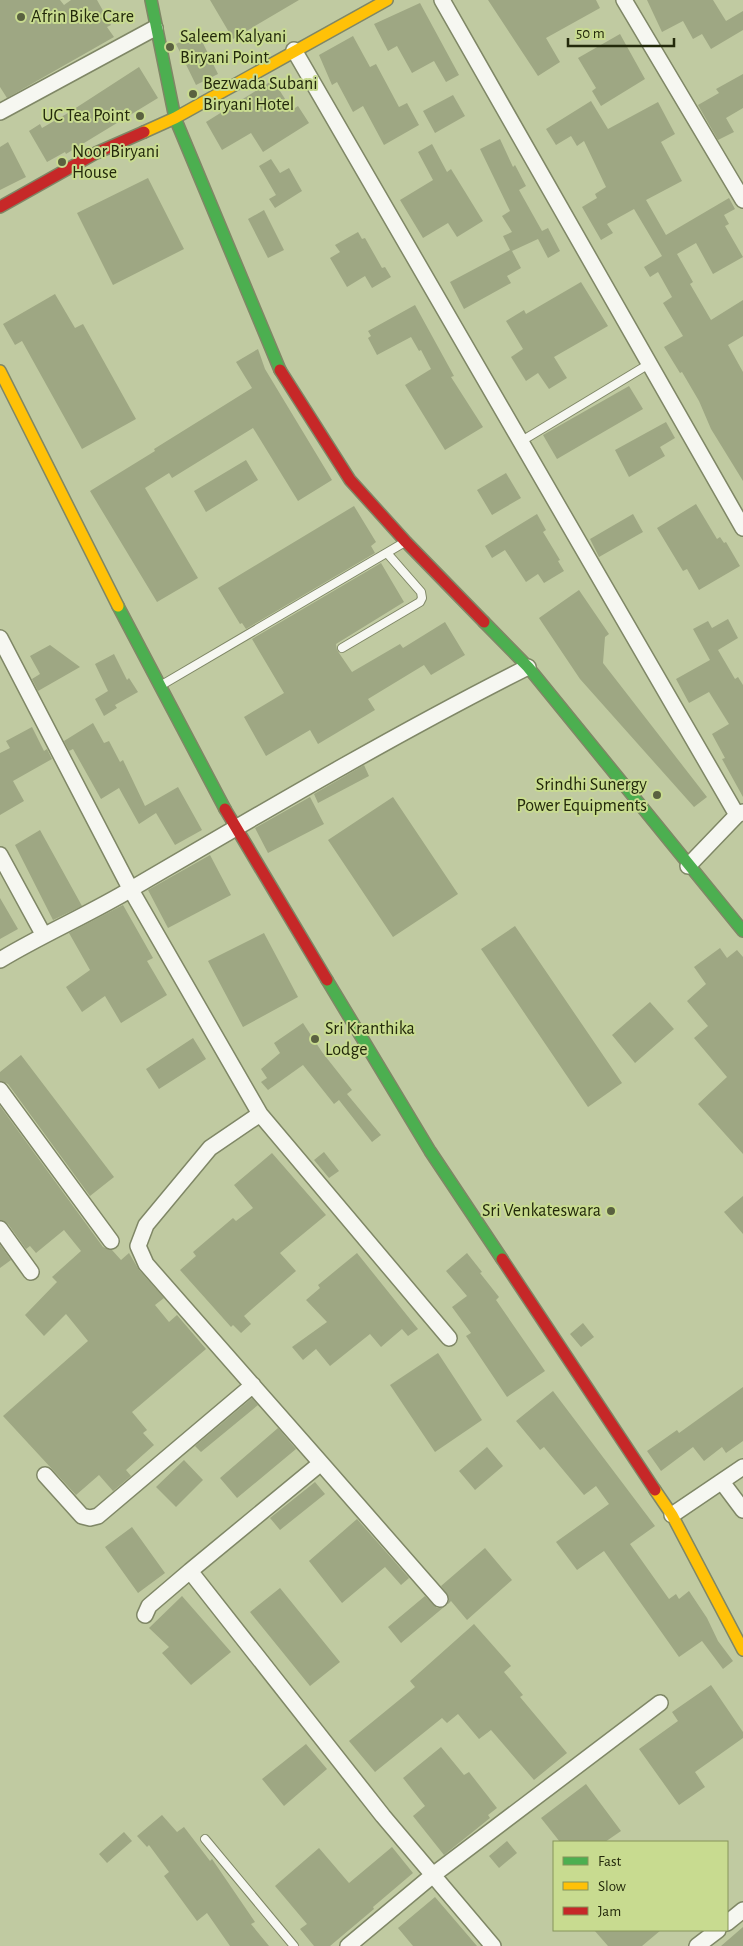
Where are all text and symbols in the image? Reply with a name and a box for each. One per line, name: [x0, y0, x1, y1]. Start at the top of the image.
place label: Afrin Bike Care: [31, 8, 134, 26]
marker: Afrin Bike Care: [15, 11, 27, 23]
scale bar: [568, 15, 674, 47]
text: 50 m: [576, 26, 605, 41]
place label: Saleem Kalyani Biryani Point: [180, 28, 286, 67]
marker: Saleem Kalyani Biryani Point: [164, 41, 176, 53]
place label: Bezwada Subani Biryani Hotel: [203, 75, 318, 114]
marker: Bezwada Subani Biryani Hotel: [187, 88, 199, 100]
place label: UC Tea Point: [42, 107, 130, 125]
marker: UC Tea Point: [134, 110, 146, 122]
place label: Noor Biryani House: [72, 143, 159, 182]
marker: Noor Biryani House: [56, 156, 68, 168]
place label: Srindhi Sunergy Power Equipments: [517, 776, 647, 815]
marker: Srindhi Sunergy Power Equipments: [651, 789, 663, 801]
place label: Sri Kranthika Lodge: [325, 1020, 415, 1059]
marker: Sri Kranthika Lodge: [309, 1033, 321, 1045]
place label: Sri Venkateswara: [482, 1202, 601, 1220]
marker: Sri Venkateswara: [605, 1205, 617, 1217]
legend: [553, 1841, 728, 1931]
text: Fast: [598, 1854, 622, 1869]
text: Slow: [598, 1879, 626, 1894]
text: Jam: [598, 1904, 621, 1919]

